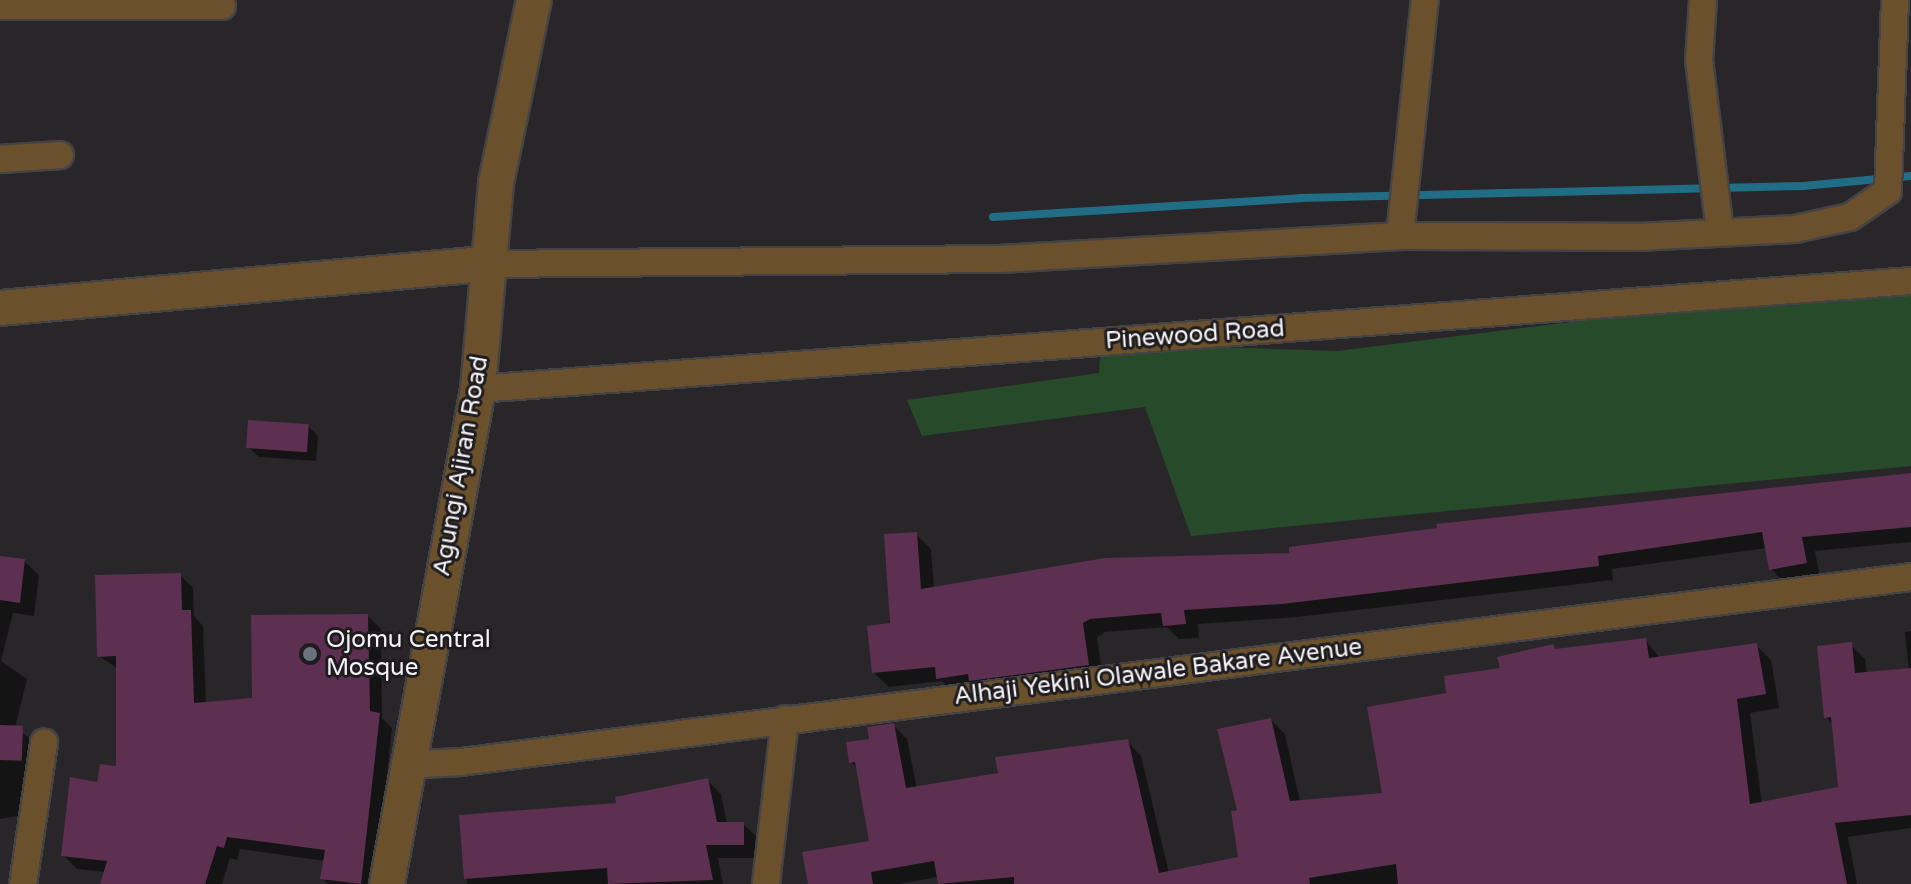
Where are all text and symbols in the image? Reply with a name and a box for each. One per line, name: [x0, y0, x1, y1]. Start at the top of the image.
street label: Pinewood Road: [1104, 314, 1286, 356]
street label: Agungi Ajiran Road: [427, 354, 495, 578]
place label: Ojomu Central Mosque: [326, 626, 491, 682]
street label: Alhaji Yekini Olawale Bakare Avenue: [952, 633, 1364, 711]
marker: Ojomu Central Mosque: [301, 645, 319, 663]

